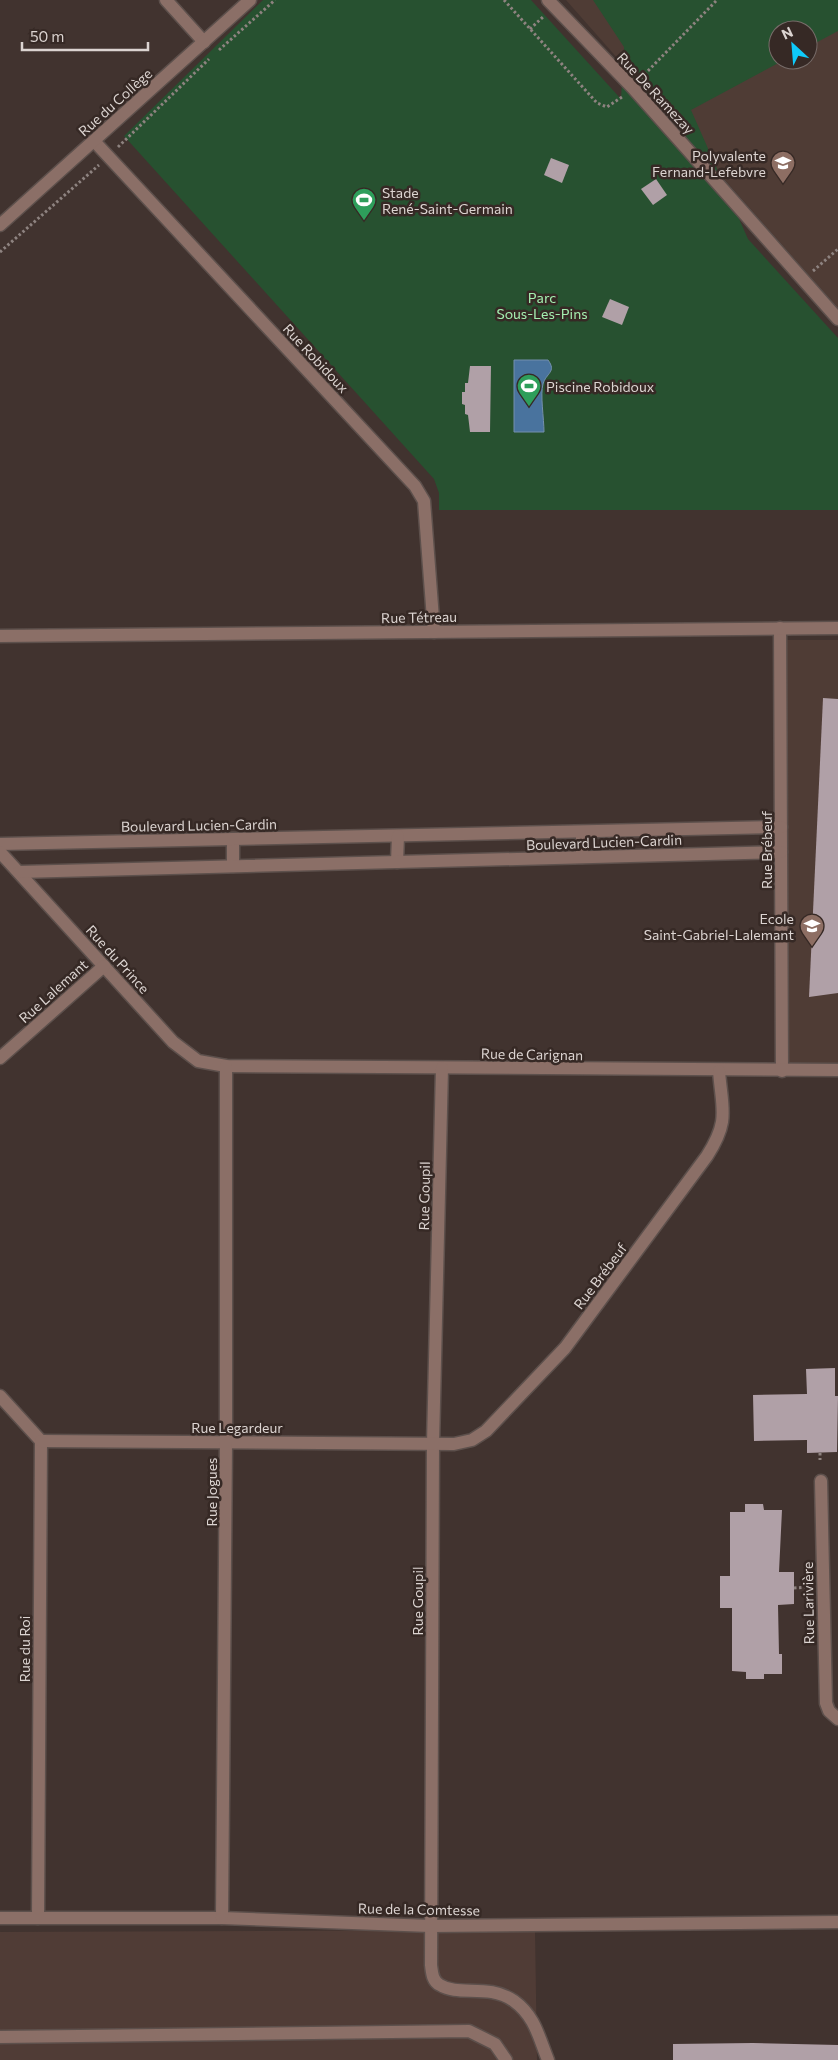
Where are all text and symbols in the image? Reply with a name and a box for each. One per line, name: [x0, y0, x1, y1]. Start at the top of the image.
scale bar: [22, 20, 149, 52]
north arrow: [768, 20, 818, 70]
text: N: [779, 23, 796, 43]
text: 50 m: [30, 27, 64, 45]
street label: Rue De Ramezay: [614, 49, 698, 137]
street label: Rue du Collège: [75, 65, 155, 139]
place label: Polyvalente Fernand-Lefebvre: [652, 147, 766, 180]
school or university icon: Polyvalente Fernand-Lefebvre: [770, 150, 796, 184]
place label: Stade René-Saint-Germain: [382, 184, 513, 217]
sports icon: Stade René-Saint-Germain: [351, 187, 377, 221]
park label: Parc Sous-Les-Pins: [496, 289, 588, 322]
street label: Rue Robidoux: [280, 320, 353, 396]
sports icon: Piscine Robidoux: [516, 373, 542, 407]
place label: Piscine Robidoux: [546, 378, 655, 395]
street label: Rue Tétreau: [381, 608, 457, 626]
street label: Rue Brébeuf: [758, 811, 775, 889]
street label: Boulevard Lucien-Cardin: [121, 815, 277, 835]
street label: Boulevard Lucien-Cardin: [526, 831, 682, 853]
place label: Ecole Saint-Gabriel-Lalemant: [644, 910, 794, 943]
school or university icon: Ecole Saint-Gabriel-Lalemant: [799, 913, 825, 947]
street label: Rue du Prince: [83, 921, 153, 997]
street label: Rue Lalemant: [15, 955, 91, 1026]
street label: Rue de Carignan: [481, 1045, 583, 1063]
street label: Rue Goupil: [415, 1161, 433, 1231]
street label: Rue Brébeuf: [570, 1239, 631, 1312]
street label: Rue Legardeur: [191, 1419, 283, 1436]
street label: Rue Jogues: [203, 1458, 220, 1526]
street label: Rue Larivière: [799, 1562, 817, 1644]
street label: Rue Goupil: [409, 1566, 426, 1636]
street label: Rue du Roi: [16, 1616, 33, 1682]
street label: Rue de la Comtesse: [358, 1899, 480, 1919]

